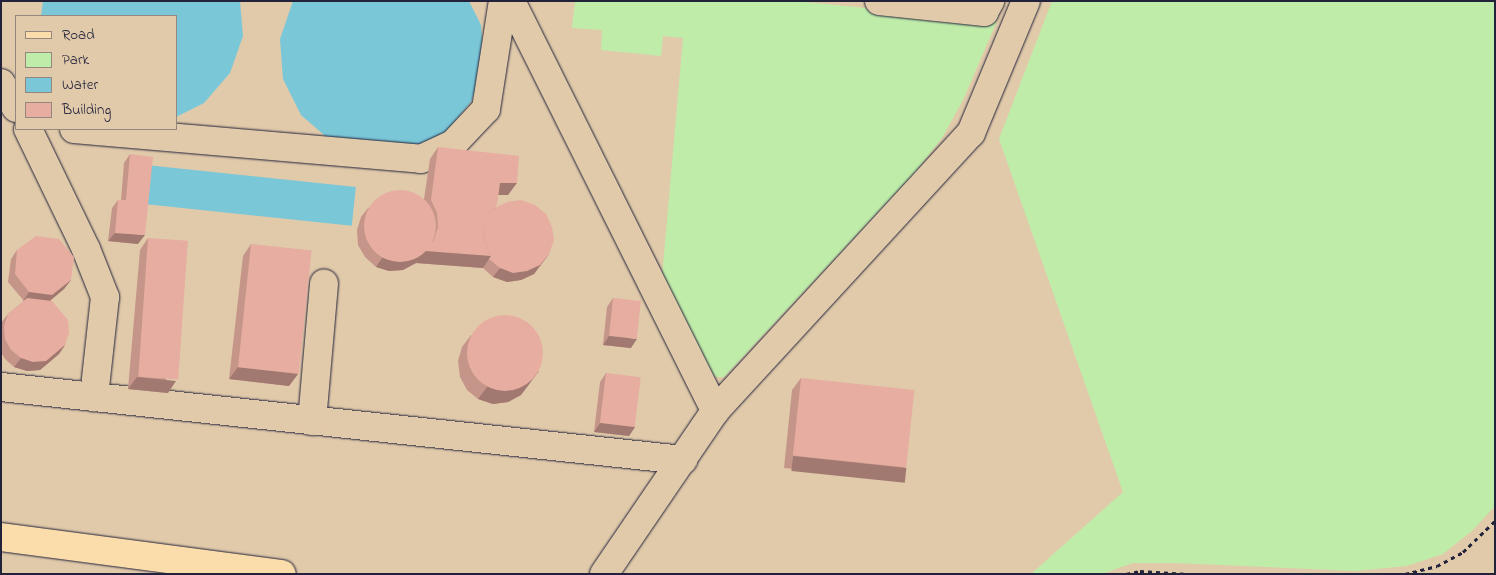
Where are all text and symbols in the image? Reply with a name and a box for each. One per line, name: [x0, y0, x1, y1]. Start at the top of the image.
legend: [15, 15, 178, 130]
text: Road: [62, 24, 95, 46]
text: Park: [62, 49, 89, 71]
text: Water: [62, 74, 98, 96]
text: Building: [62, 99, 111, 121]

